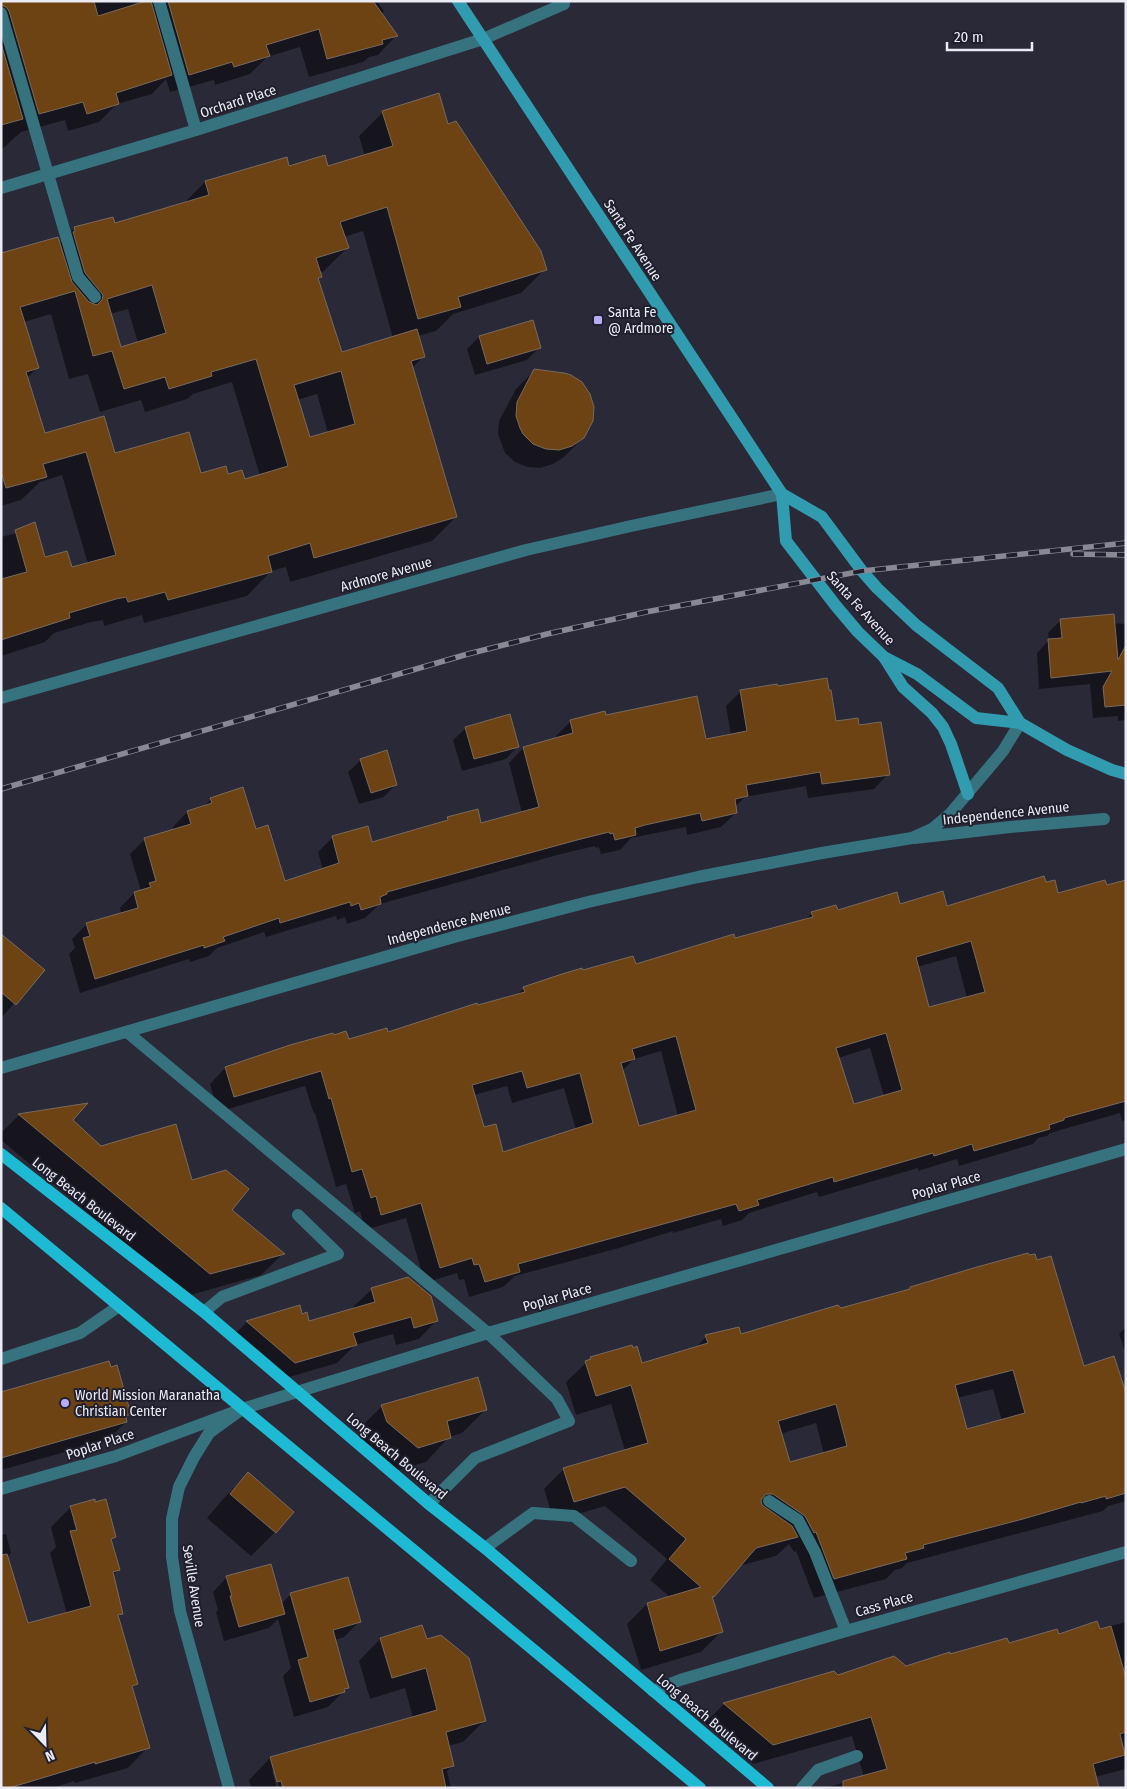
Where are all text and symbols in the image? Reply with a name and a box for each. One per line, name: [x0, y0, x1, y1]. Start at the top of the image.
scale bar: [947, 20, 1032, 52]
text: 20 m: [954, 28, 984, 46]
street label: Orchard Place: [198, 81, 278, 122]
street label: Santa Fe Avenue: [600, 196, 665, 284]
place label: Santa Fe @ Ardmore: [608, 304, 673, 337]
marker: Santa Fe @ Ardmore: [592, 314, 604, 326]
street label: Ardmore Avenue: [338, 553, 434, 596]
street label: Santa Fe Avenue: [823, 568, 898, 649]
street label: Independence Avenue: [942, 798, 1070, 829]
street label: Independence Avenue: [386, 900, 513, 949]
street label: Long Beach Boulevard: [29, 1154, 139, 1245]
street label: Poplar Place: [910, 1168, 983, 1203]
street label: Poplar Place: [521, 1280, 594, 1315]
place label: World Mission Maranatha Christian Center: [75, 1387, 220, 1420]
marker: World Mission Maranatha Christian Center: [59, 1397, 71, 1409]
street label: Long Beach Boulevard: [343, 1409, 450, 1503]
street label: Poplar Place: [64, 1425, 136, 1463]
street label: Seville Avenue: [179, 1544, 208, 1629]
street label: Cass Place: [853, 1588, 915, 1621]
street label: Long Beach Boulevard: [653, 1670, 760, 1764]
north arrow: [20, 1719, 70, 1769]
text: N: [43, 1746, 57, 1765]

